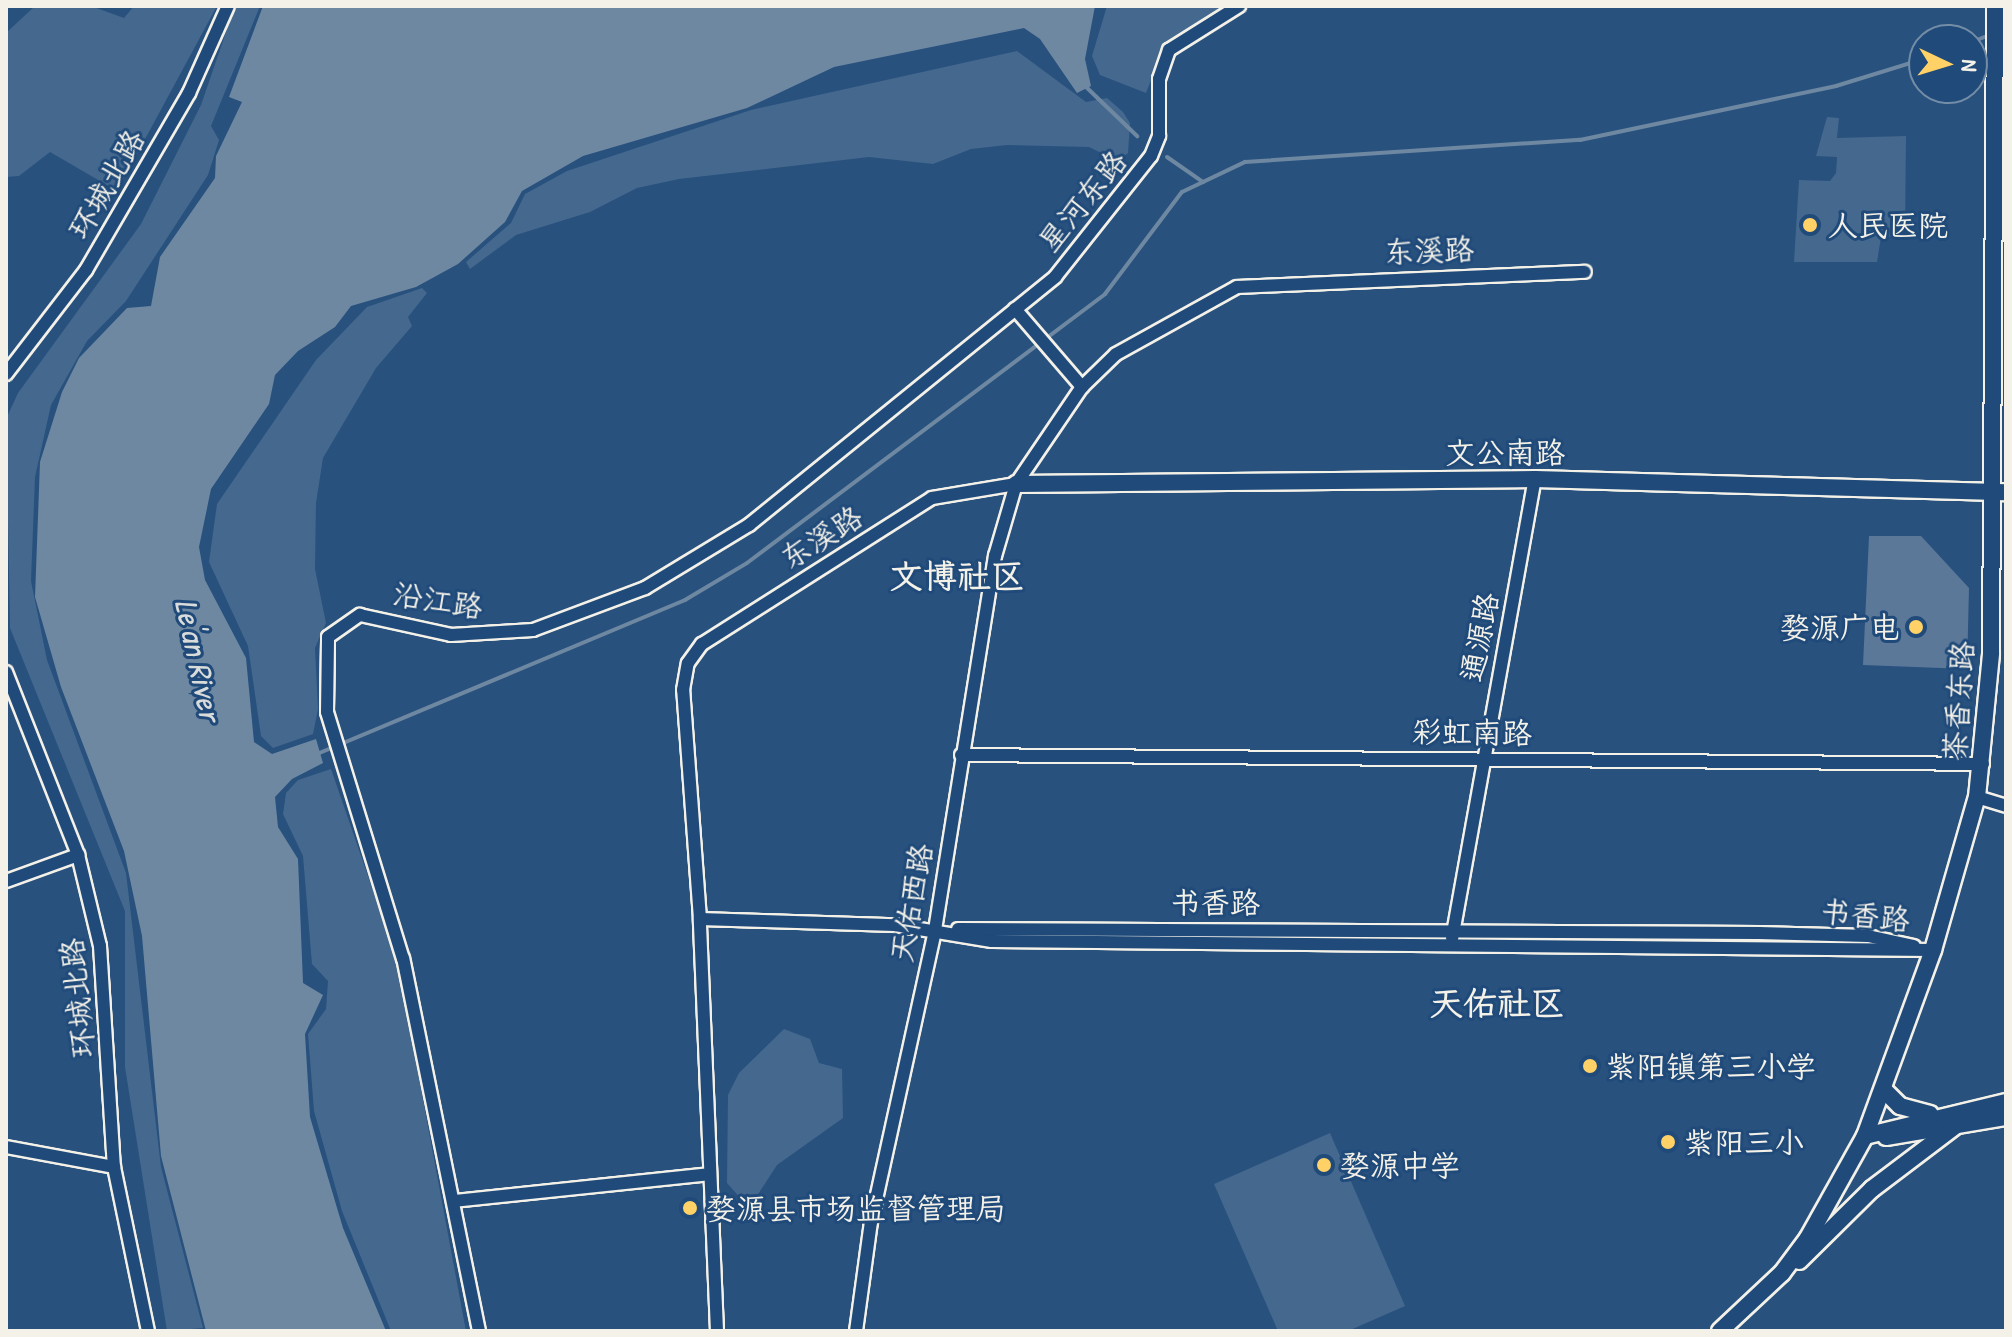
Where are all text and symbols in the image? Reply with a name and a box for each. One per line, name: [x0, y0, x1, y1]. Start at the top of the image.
north arrow: [1908, 24, 1988, 104]
text: N: [1955, 59, 1985, 72]
street label: 环城北路: [60, 123, 152, 245]
street label: 星河东路: [1030, 143, 1134, 259]
place label: 人民医院: [1828, 207, 1948, 243]
marker: 人民医院: [1799, 214, 1821, 236]
street label: 东溪路: [1383, 230, 1475, 270]
street label: 文公南路: [1445, 434, 1565, 470]
street label: 东溪路: [773, 498, 869, 576]
district label: 文博社区: [889, 557, 1025, 597]
street label: 沿江路: [391, 575, 485, 625]
street label: 通源路: [1453, 589, 1505, 685]
water label: Le'an River: [166, 595, 230, 725]
place label: 婺源广电: [1780, 609, 1900, 645]
marker: 婺源广电: [1907, 618, 1925, 636]
street label: 茶香东路: [1936, 640, 1980, 762]
street label: 彩虹南路: [1412, 713, 1532, 751]
street label: 天佑西路: [883, 841, 939, 965]
street label: 书香路: [1170, 884, 1260, 920]
street label: 书香路: [1818, 892, 1912, 938]
street label: 环城北路: [53, 936, 101, 1060]
district label: 天佑社区: [1429, 984, 1565, 1024]
place label: 紫阳镇第三小学: [1606, 1048, 1816, 1084]
marker: 紫阳镇第三小学: [1581, 1057, 1599, 1075]
place label: 紫阳三小: [1684, 1124, 1804, 1160]
marker: 紫阳三小: [1659, 1133, 1677, 1151]
place label: 婺源中学: [1340, 1147, 1460, 1183]
marker: 婺源中学: [1315, 1156, 1333, 1174]
place label: 婺源县市场监督管理局: [706, 1190, 1006, 1226]
marker: 婺源县市场监督管理局: [681, 1199, 699, 1217]

